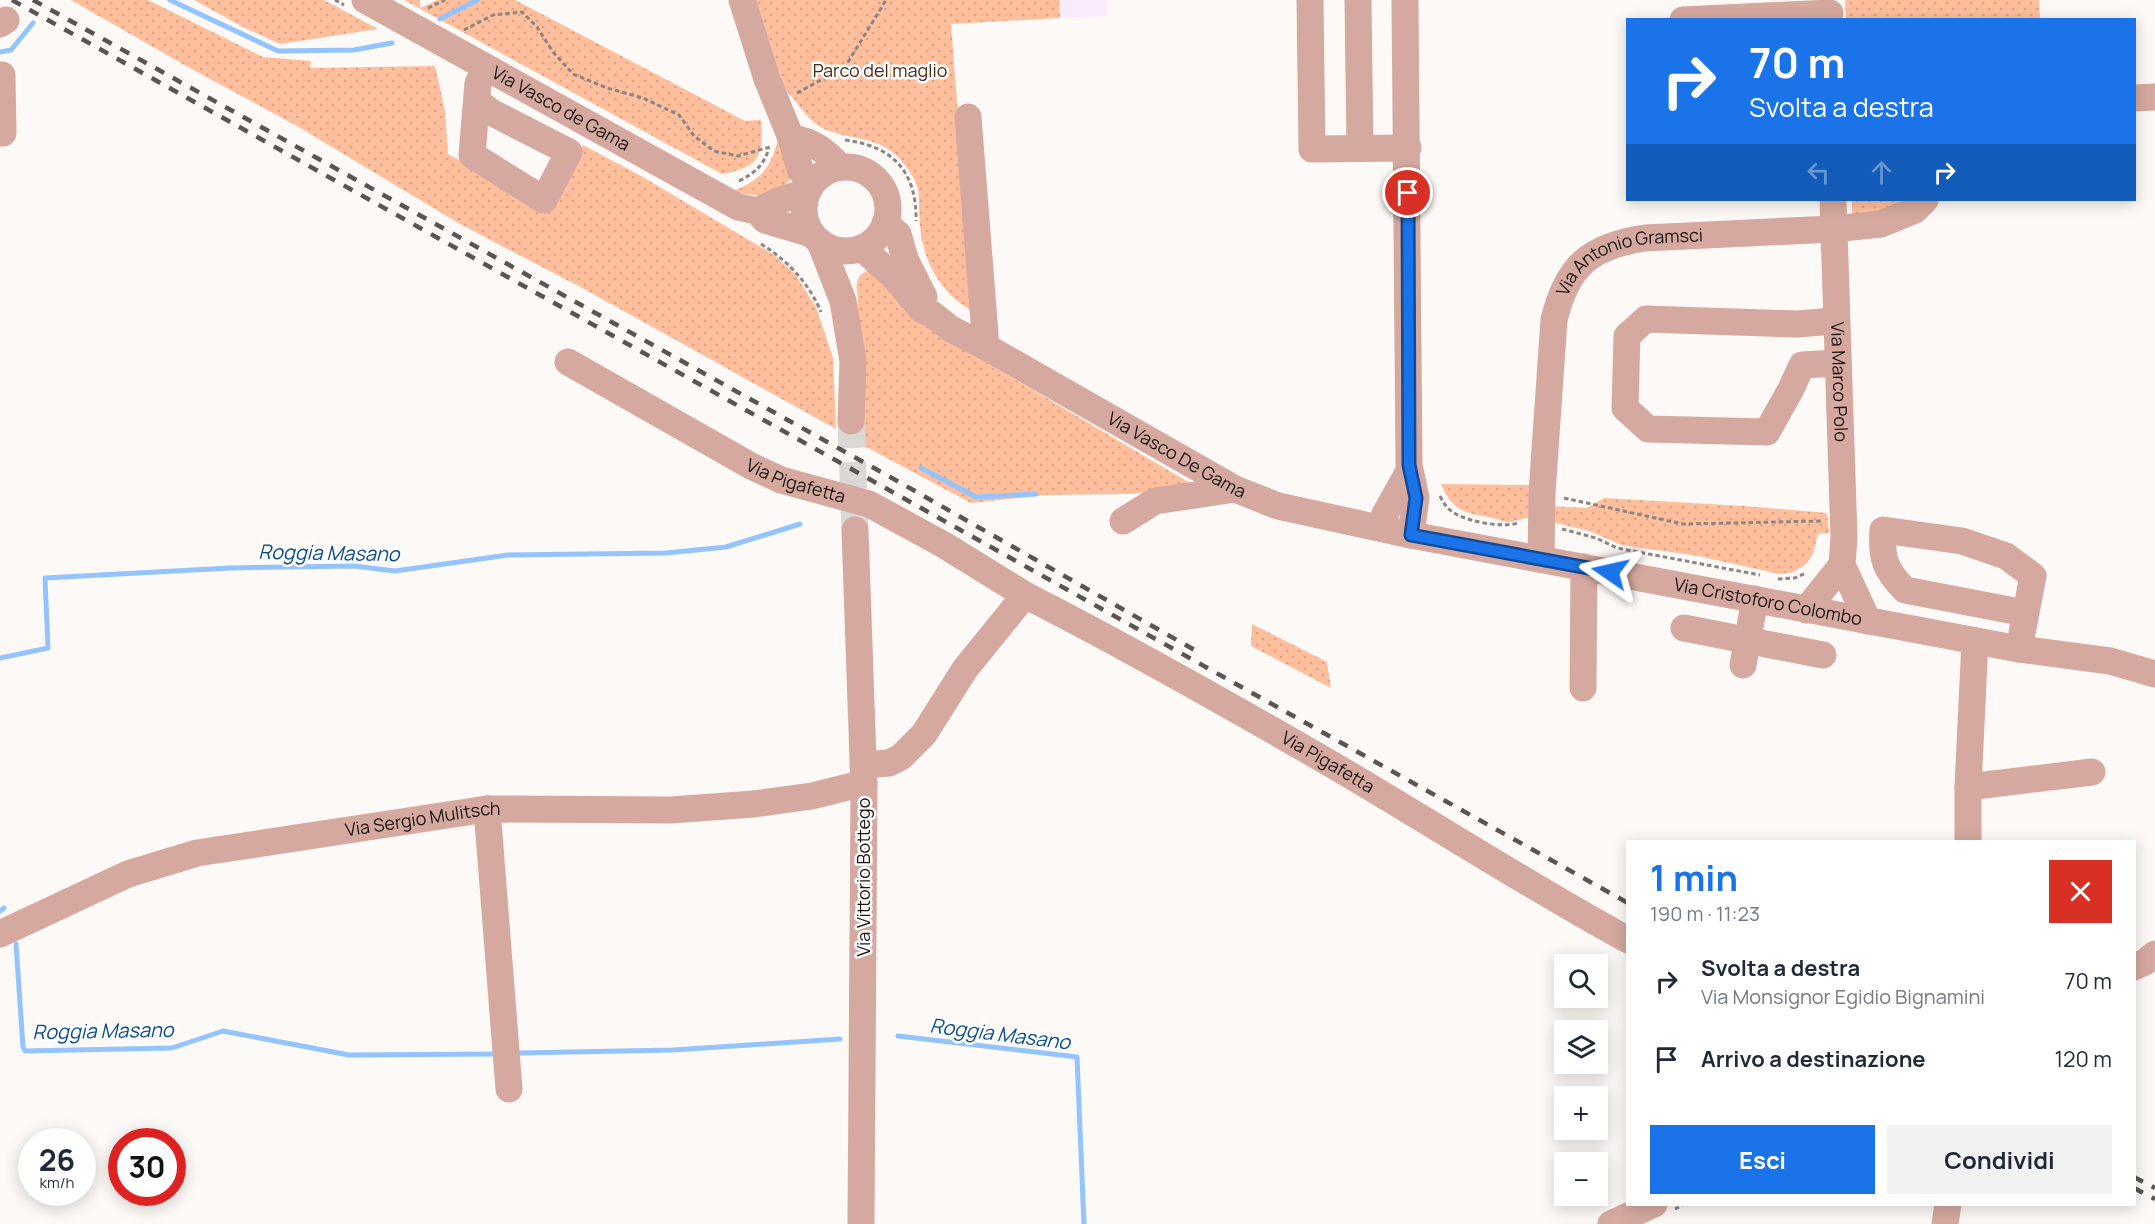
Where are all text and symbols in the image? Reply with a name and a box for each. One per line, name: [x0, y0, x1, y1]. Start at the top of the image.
text: 70 m: [1749, 33, 1845, 91]
icon: right: [1650, 42, 1728, 120]
park label: Parco del maglio: [813, 58, 947, 82]
street label: Via Vasco de Gama: [488, 60, 635, 156]
text: Svolta a destra: [1749, 88, 1934, 125]
icon: left: [1802, 156, 1835, 189]
icon: ahead: [1865, 156, 1898, 189]
icon: right: [1928, 156, 1961, 189]
pin: [1382, 167, 1433, 218]
icon: arrive: [1391, 176, 1424, 209]
street label: Via Antonio Gramsci: [1550, 222, 1703, 299]
street label: Via Marco Polo: [1826, 321, 1854, 442]
street label: Via Vasco De Gama: [1103, 406, 1250, 503]
street label: Via Pigafetta: [742, 452, 848, 508]
water label: Roggia Masano: [258, 538, 401, 567]
position arrow: [1578, 540, 1642, 604]
street label: Via Cristoforo Colombo: [1672, 572, 1864, 630]
street label: Via Pigafetta: [1277, 725, 1379, 798]
street label: Via Sergio Mulitsch: [343, 796, 501, 841]
street label: Via Vittorio Bottego: [851, 798, 875, 956]
text: 1 min: [1650, 853, 1738, 902]
button: close: [2049, 860, 2112, 923]
text: 190 m · 11:23: [1650, 900, 1760, 927]
text: Svolta a destra: [1701, 953, 1860, 983]
map controls: [1554, 954, 1608, 1206]
button: search: [1554, 954, 1608, 1008]
icon: right: [1650, 965, 1683, 998]
text: 70 m: [2064, 966, 2112, 996]
text: Via Monsignor Egidio Bignamini: [1701, 983, 1985, 1010]
water label: Roggia Masano: [928, 1012, 1073, 1056]
water label: Roggia Masano: [32, 1016, 175, 1045]
button: layers: [1554, 1020, 1608, 1074]
icon: arrive: [1650, 1043, 1683, 1076]
text: Arrivo a destinazione: [1701, 1044, 1925, 1074]
text: 120 m: [2054, 1044, 2112, 1074]
button: +: [1554, 1086, 1608, 1140]
button: Esci: [1650, 1125, 1875, 1194]
button: Condividi: [1887, 1125, 2112, 1194]
speed limit sign: 30: [108, 1128, 186, 1206]
text: 26: [39, 1139, 75, 1180]
button: −: [1554, 1152, 1608, 1206]
text: km/h: [40, 1172, 74, 1193]

